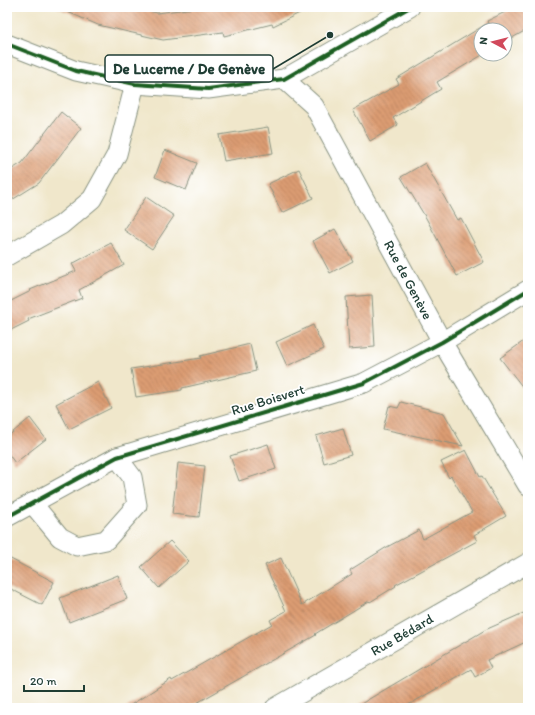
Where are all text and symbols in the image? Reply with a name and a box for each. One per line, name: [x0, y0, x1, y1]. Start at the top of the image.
north arrow: [473, 22, 513, 62]
text: N: [477, 36, 490, 45]
callout: De Lucerne / De Genève: [105, 55, 273, 82]
text: De Lucerne / De Genève: [113, 60, 265, 78]
street label: Rue de Genève: [380, 237, 436, 323]
street label: Rue Boisvert: [229, 381, 307, 419]
street label: Rue Bédard: [368, 610, 437, 660]
scale bar: [24, 667, 84, 693]
text: 20 m: [30, 674, 57, 688]

